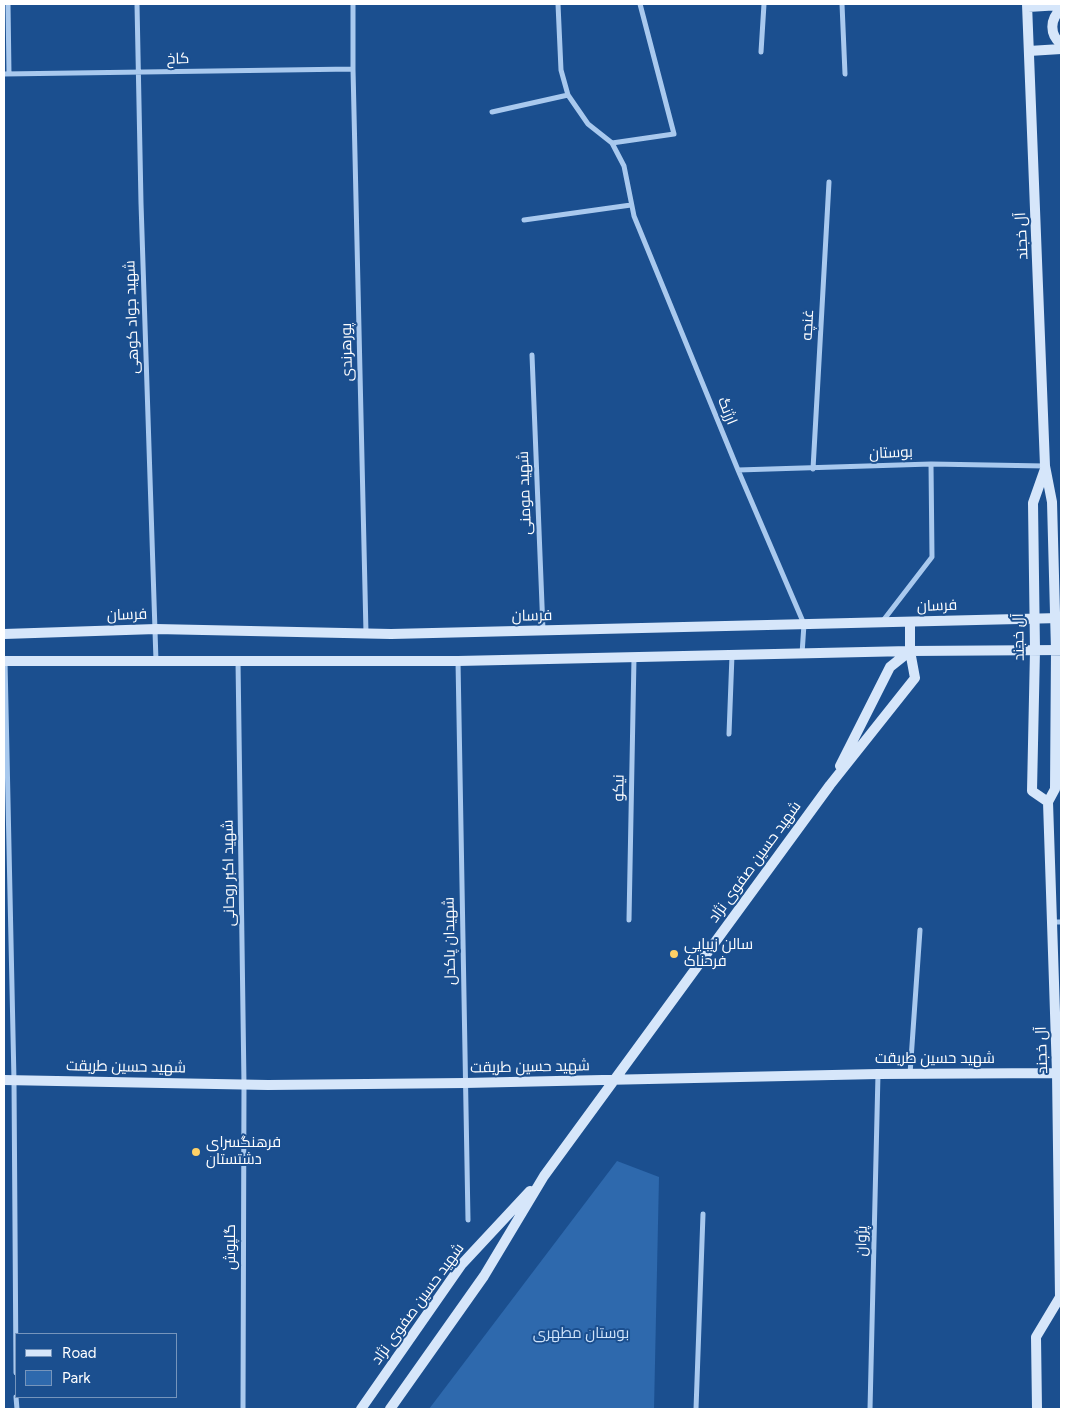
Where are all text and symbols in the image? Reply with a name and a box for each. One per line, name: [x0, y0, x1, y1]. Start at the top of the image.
street label: کاخ: [167, 50, 189, 68]
street label: آل خجند: [1012, 212, 1032, 260]
street label: شهید جواد کوهی: [121, 260, 143, 374]
street label: غنچه: [798, 309, 818, 341]
street label: پورهرندی: [337, 323, 357, 381]
street label: ارژنگ: [713, 395, 741, 427]
street label: بوستان: [869, 443, 913, 463]
street label: شهید مومنی: [515, 451, 535, 535]
street label: فرسان: [916, 596, 958, 616]
street label: فرسان: [106, 605, 148, 625]
street label: فرسان: [512, 607, 552, 625]
street label: آل خجند: [1010, 613, 1028, 661]
street label: نیکو: [610, 774, 628, 802]
street label: شهید حسین صفوی نژاد: [705, 798, 805, 926]
street label: شهید اکبر روحانی: [219, 820, 239, 926]
street label: شهیدان پاکدل: [440, 897, 460, 985]
place label: سالن زیبایی فرحناک: [684, 936, 753, 971]
marker: سالن زیبایی فرحناک: [668, 948, 680, 960]
street label: آل خجند: [1032, 1026, 1052, 1074]
street label: شهید حسین طریقت: [875, 1050, 995, 1068]
street label: شهید حسین طریقت: [66, 1057, 186, 1077]
street label: شهید حسین طریقت: [470, 1057, 590, 1077]
place label: فرهنگسرای دشتستان: [206, 1134, 281, 1169]
marker: فرهنگسرای دشتستان: [190, 1146, 202, 1158]
street label: گلپوش: [222, 1224, 240, 1270]
street label: پژوان: [853, 1225, 871, 1257]
street label: شهید حسین صفوی نژاد: [368, 1240, 468, 1368]
park label: بوستان مطهری: [533, 1325, 629, 1343]
legend: [15, 1333, 178, 1398]
text: Road: [62, 1344, 97, 1362]
text: Park: [62, 1369, 91, 1387]

